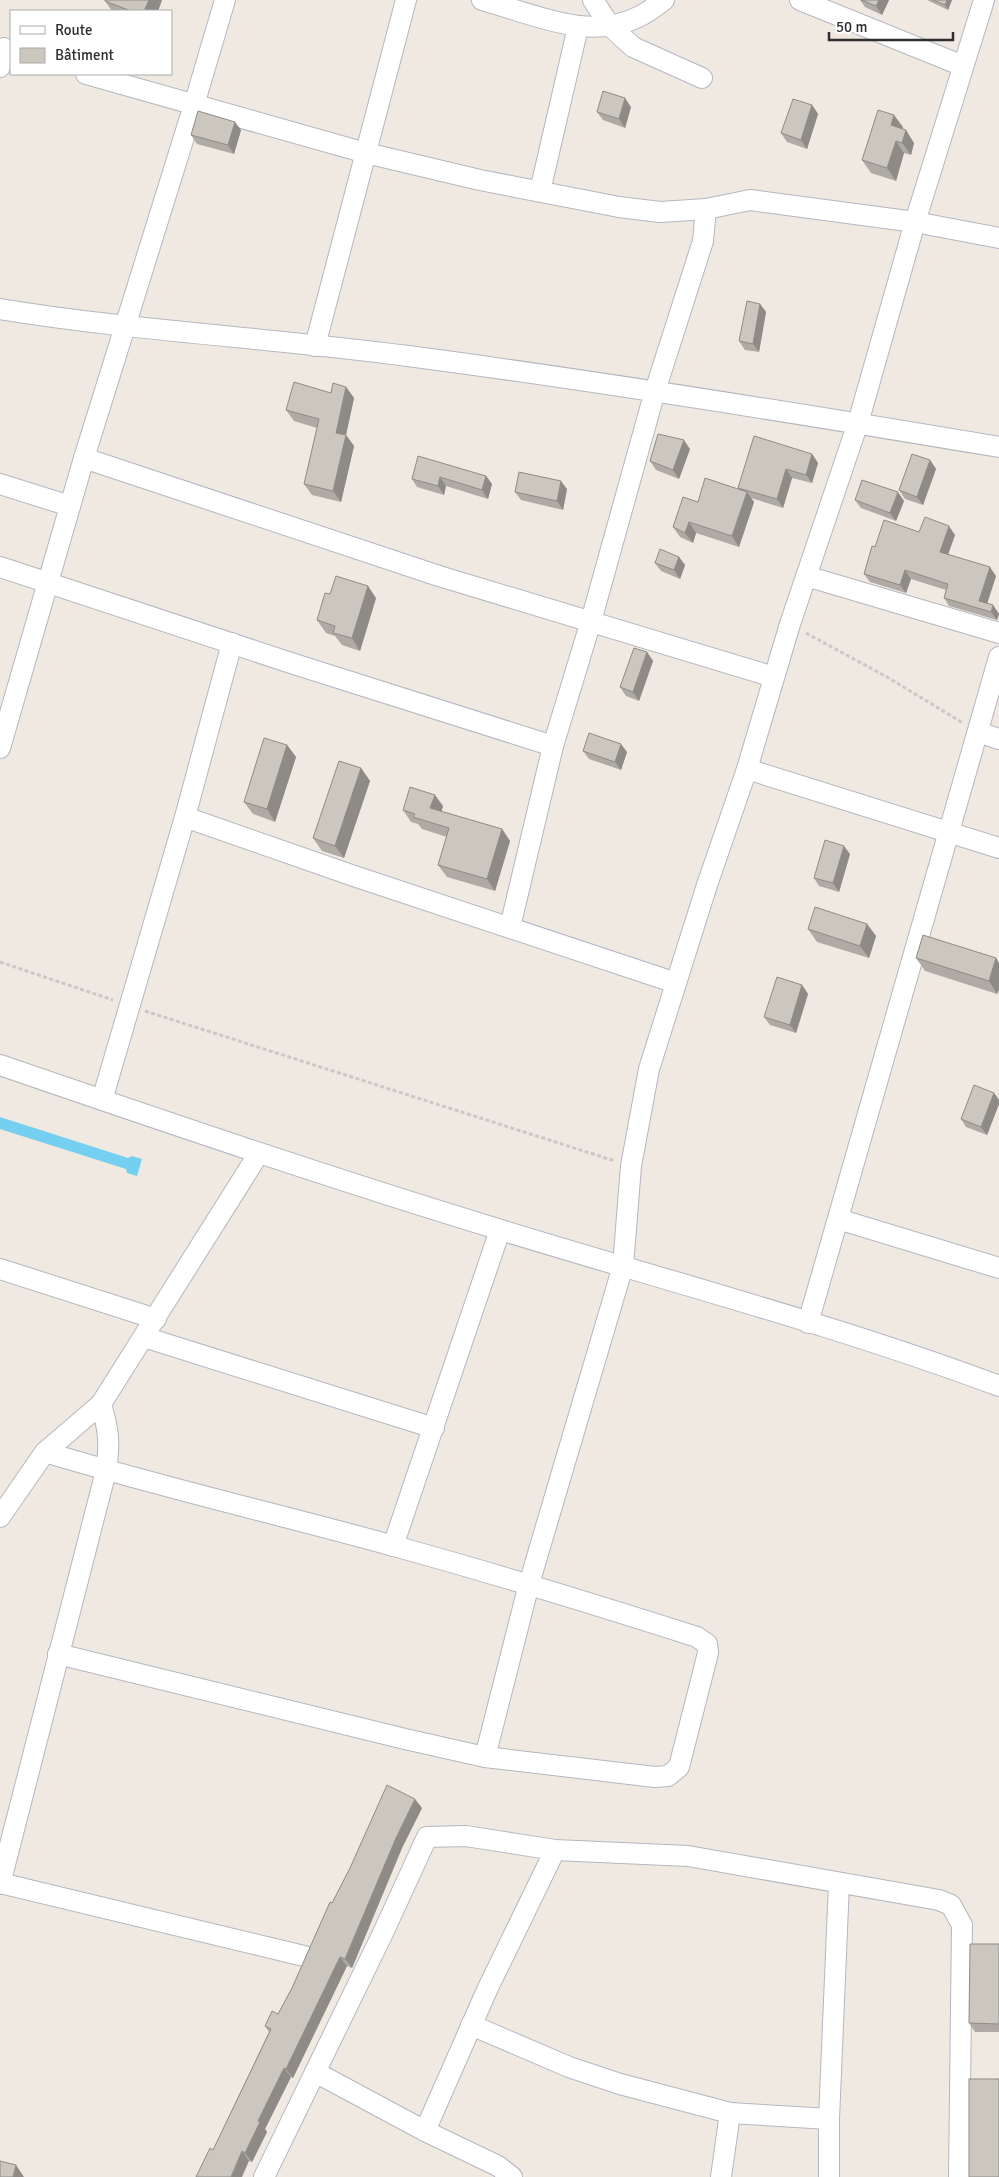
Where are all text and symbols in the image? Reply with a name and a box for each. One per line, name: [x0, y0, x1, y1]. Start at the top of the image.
legend: [10, 10, 172, 75]
scale bar: [829, 10, 953, 42]
text: 50 m: [836, 18, 867, 36]
text: Route: [55, 21, 92, 39]
text: Bâtiment: [55, 46, 114, 64]

